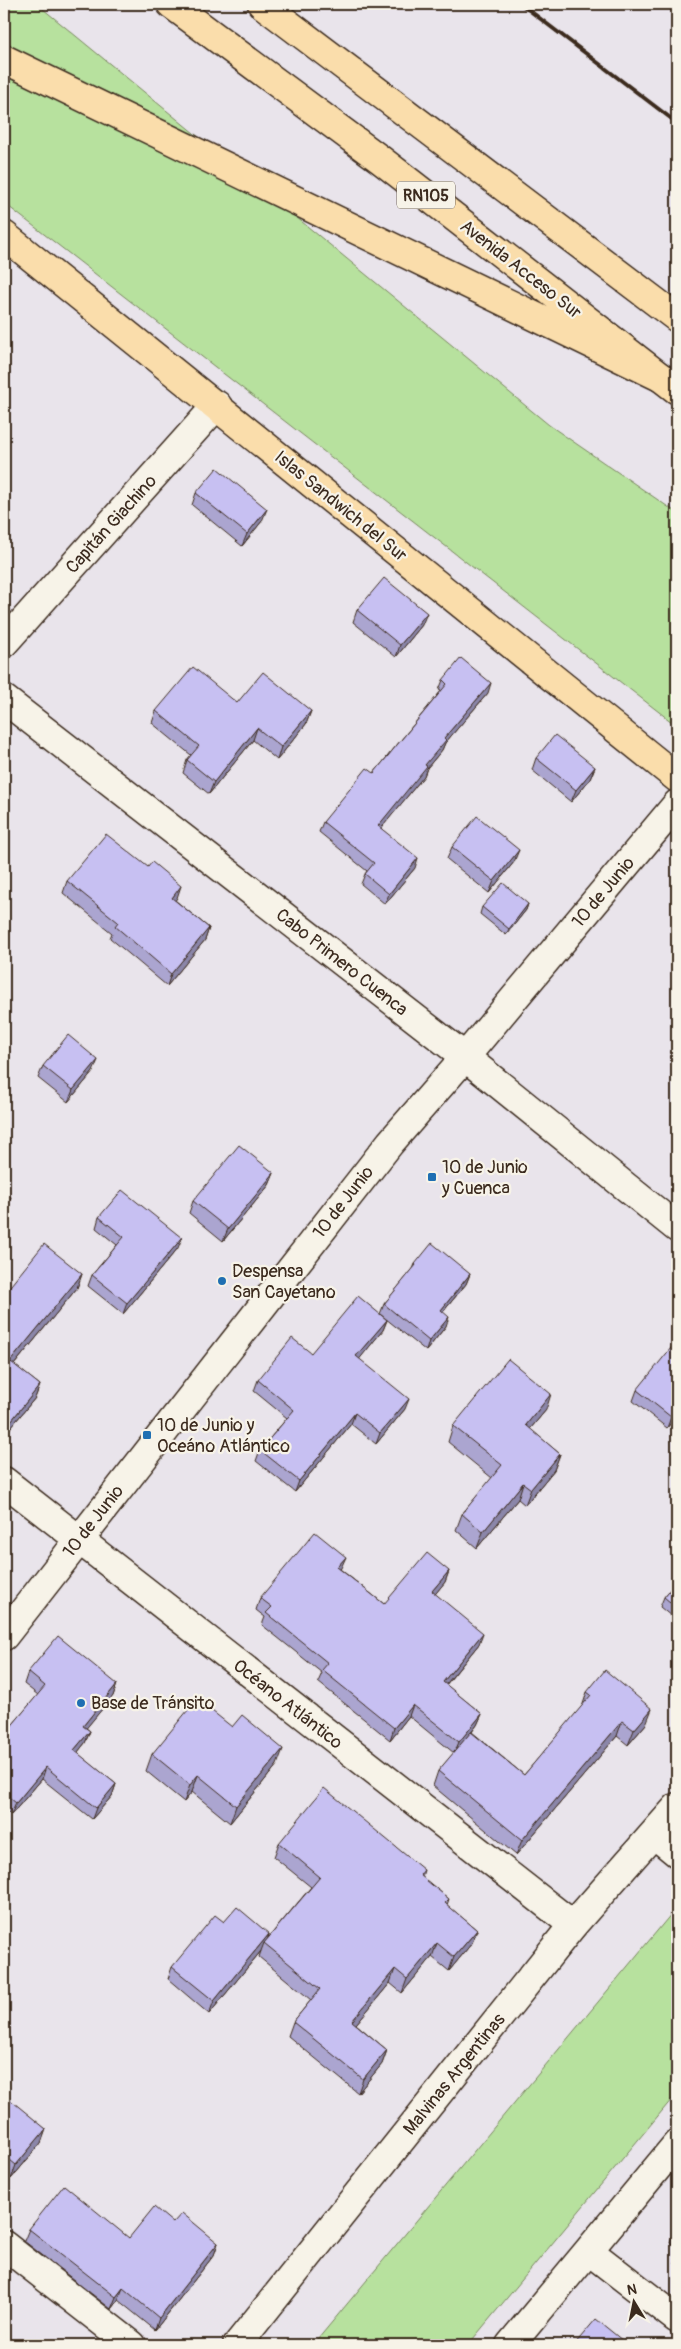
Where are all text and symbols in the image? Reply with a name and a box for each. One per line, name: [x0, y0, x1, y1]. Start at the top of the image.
road number: RN105: [397, 182, 455, 208]
street label: Avenida Acceso Sur: [455, 215, 587, 324]
street label: Islas Sandwich del Sur: [270, 446, 412, 567]
street label: Capitán Giachino: [61, 470, 162, 579]
street label: 10 de Junio: [567, 852, 640, 933]
street label: Cabo Primero Cuenca: [271, 904, 412, 1021]
place label: 10 de Junio y Cuenca: [441, 1156, 528, 1200]
street label: 10 de Junio: [308, 1161, 379, 1243]
marker: 10 de Junio y Cuenca: [426, 1171, 438, 1183]
place label: Despensa San Cayetano: [232, 1260, 336, 1304]
marker: Despensa San Cayetano: [216, 1275, 228, 1287]
place label: 10 de Junio y Oceáno Atlántico: [157, 1414, 290, 1458]
marker: 10 de Junio y Oceáno Atlántico: [141, 1429, 153, 1441]
street label: 10 de Junio: [58, 1480, 129, 1562]
street label: Océano Atlántico: [228, 1654, 347, 1755]
place label: Base de Tránsito: [91, 1692, 215, 1715]
marker: Base de Tránsito: [75, 1697, 87, 1709]
street label: Malvinas Argentinas: [398, 2009, 510, 2140]
north arrow: [608, 2276, 658, 2326]
text: N: [626, 2280, 638, 2299]

